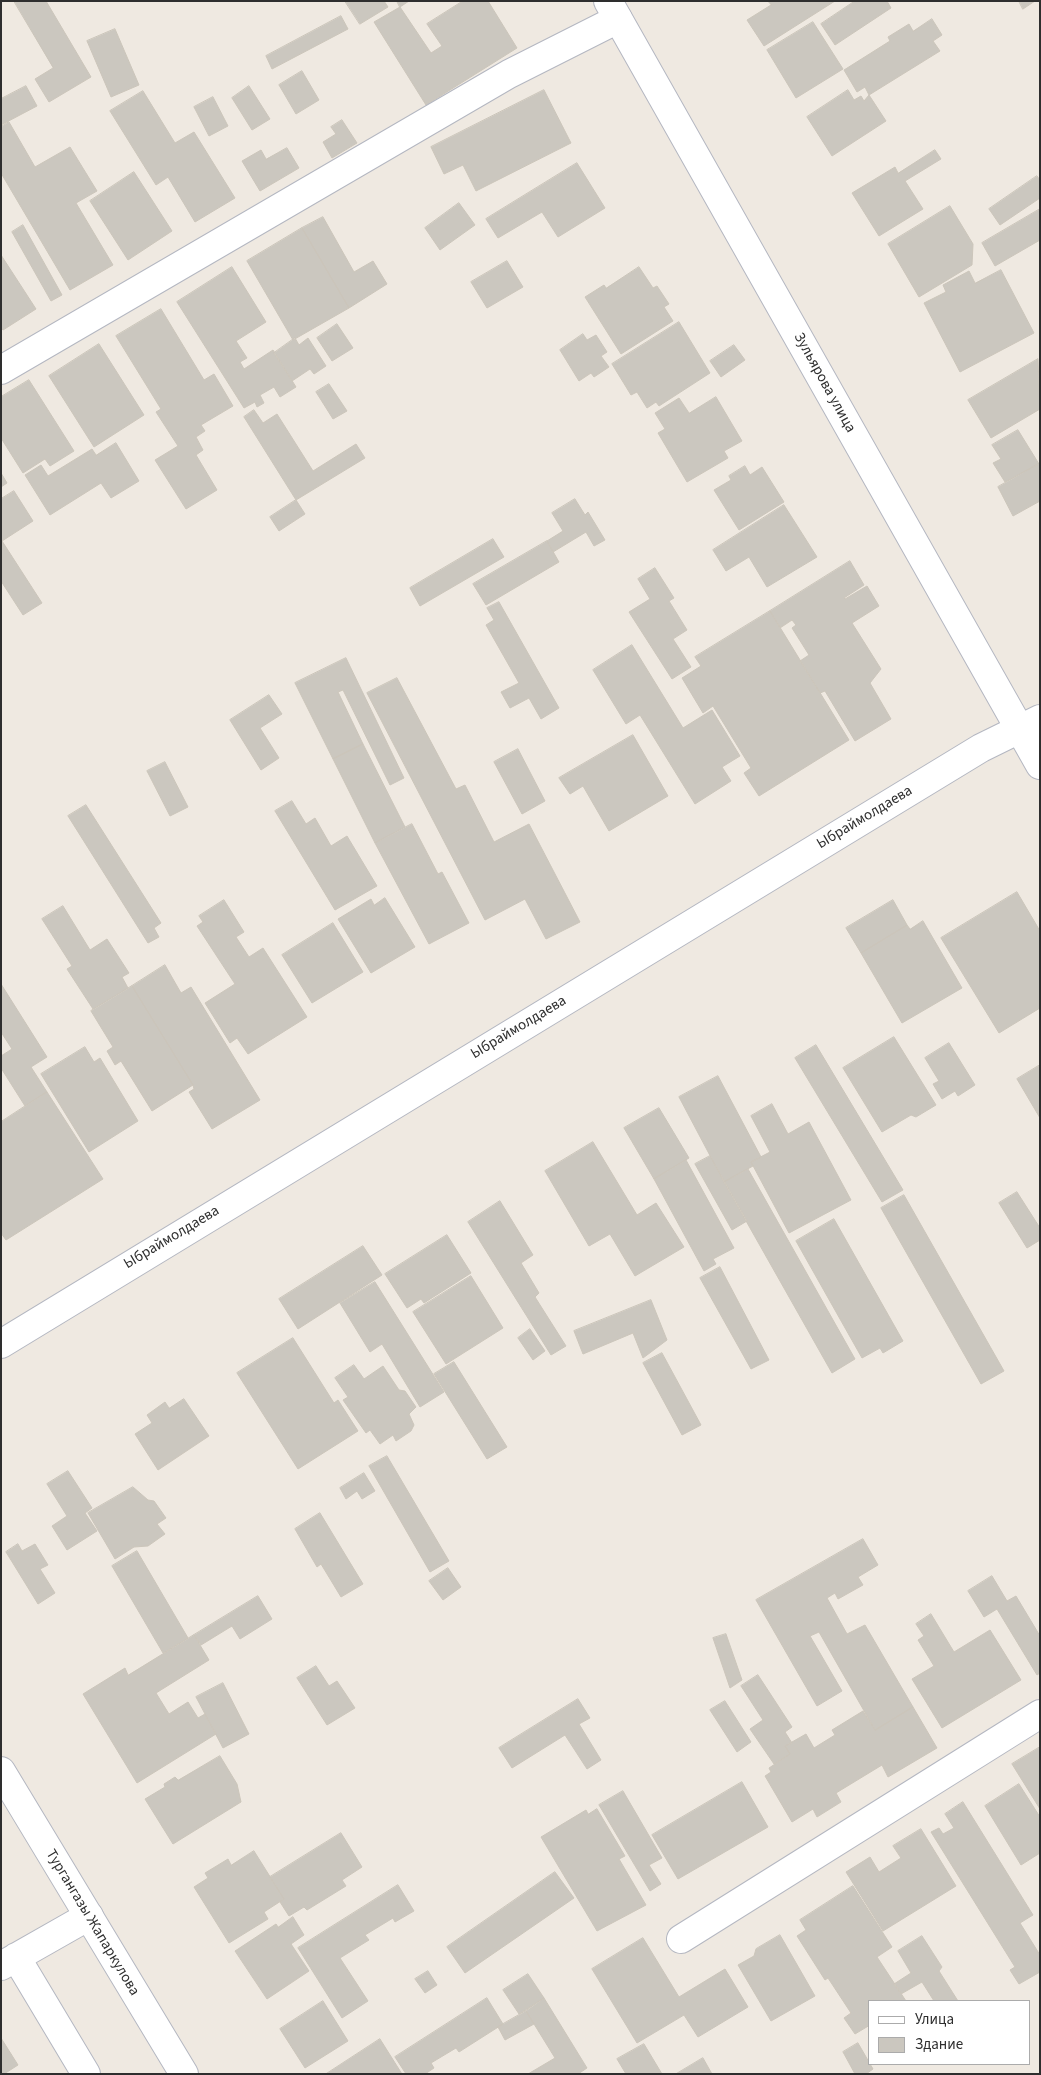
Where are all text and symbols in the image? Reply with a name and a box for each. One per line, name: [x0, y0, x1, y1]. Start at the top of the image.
street label: Зульярова улица: [789, 330, 859, 436]
street label: Ыбраймолдаева: [814, 782, 916, 854]
street label: Ыбраймолдаева: [468, 992, 570, 1064]
street label: Ыбраймолдаева: [121, 1202, 223, 1274]
street label: Тургангазы Жапаркулова: [41, 1847, 143, 1999]
legend: [868, 2000, 1031, 2065]
text: Улица: [915, 2009, 954, 2030]
text: Здание: [915, 2034, 963, 2055]

